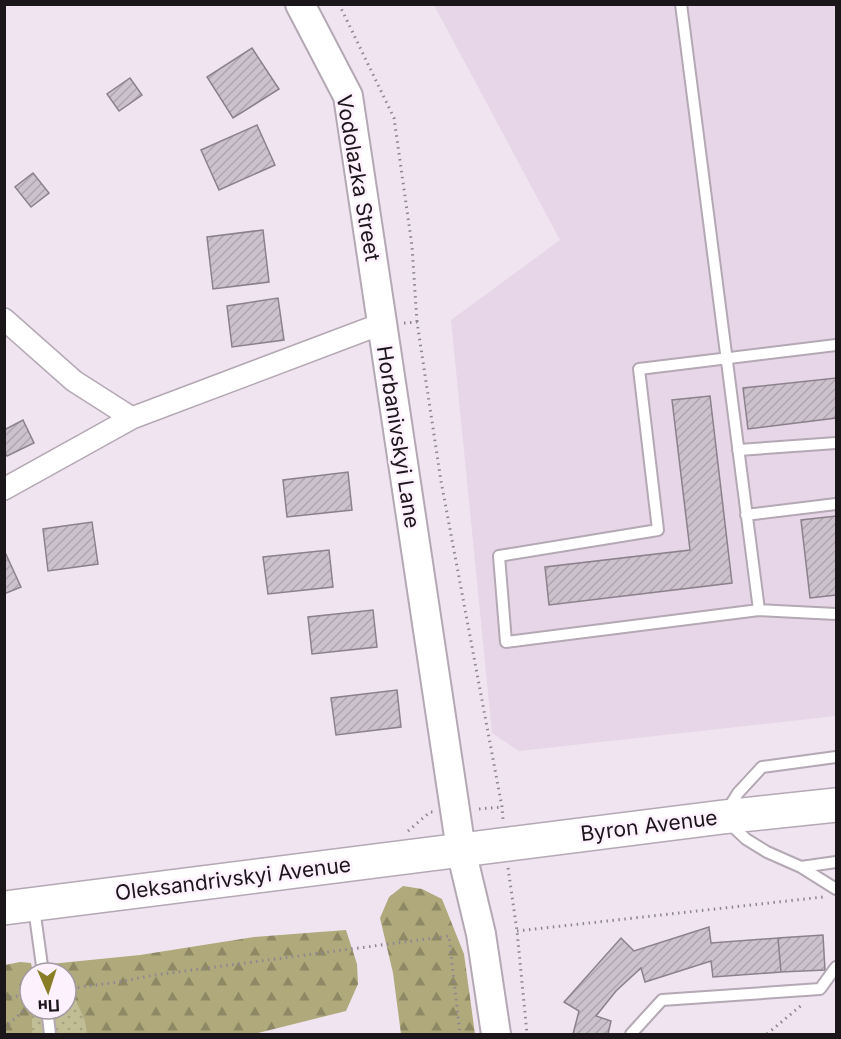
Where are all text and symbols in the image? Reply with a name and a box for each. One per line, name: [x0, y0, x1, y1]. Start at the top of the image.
street label: Vodolazka Street: [332, 93, 385, 263]
street label: Horbanivskyi Lane: [372, 344, 425, 530]
street label: Byron Avenue: [579, 805, 719, 846]
street label: Oleksandrivskyi Avenue: [114, 852, 352, 905]
north arrow: [18, 961, 78, 1021]
text: Пн: [37, 995, 60, 1017]

